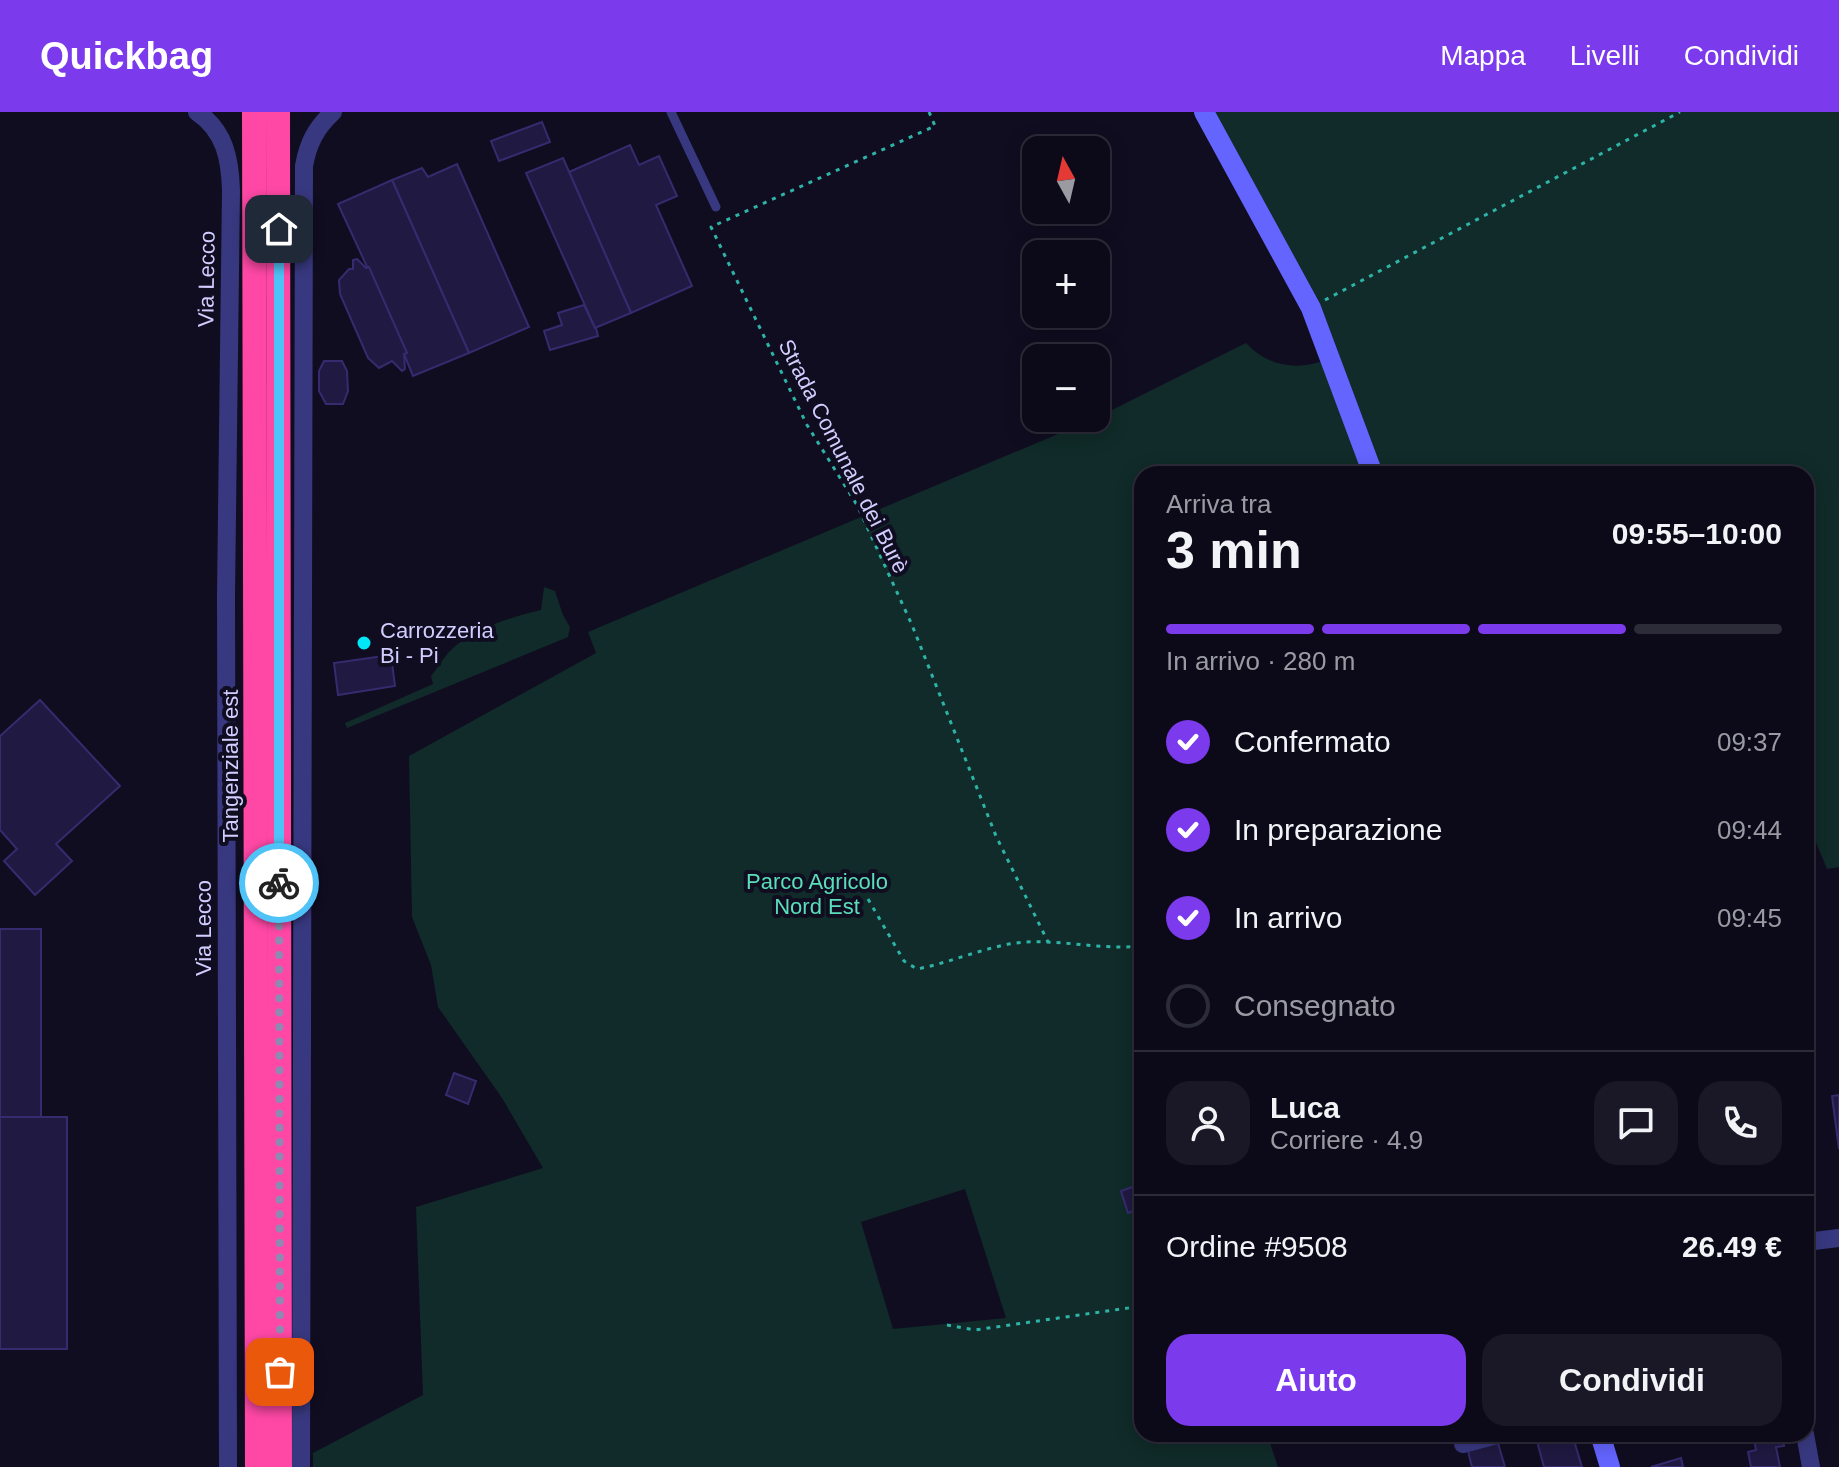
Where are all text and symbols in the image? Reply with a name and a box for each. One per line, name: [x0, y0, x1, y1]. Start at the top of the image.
text: Quickbag: [40, 35, 213, 77]
text: Mappa: [1440, 40, 1526, 71]
text: Livelli: [1570, 40, 1640, 71]
text: Condividi: [1684, 40, 1799, 71]
north arrow: [1022, 136, 1110, 224]
map controls: [1022, 136, 1110, 432]
pin: [245, 195, 313, 263]
icon: home: [257, 207, 301, 251]
street label: Via Lecco: [193, 231, 220, 327]
button: +: [1022, 240, 1110, 328]
street label: Strada Comunale dei Burè: [774, 335, 914, 577]
button: −: [1022, 344, 1110, 432]
text: Arriva tra: [1166, 489, 1271, 519]
text: 09:55–10:00: [1612, 517, 1782, 550]
text: 3 min: [1166, 521, 1302, 579]
place label: Carrozzeria Bi - Pi: [380, 618, 494, 668]
marker: Carrozzeria Bi - Pi: [355, 634, 373, 652]
text: In arrivo · 280 m: [1166, 646, 1355, 676]
street label: Tangenziale est: [218, 690, 243, 842]
icon: check: [1166, 720, 1210, 764]
text: Confermato: [1234, 725, 1391, 758]
text: 09:37: [1717, 727, 1782, 757]
icon: check: [1166, 808, 1210, 852]
text: In preparazione: [1234, 813, 1442, 846]
text: 09:44: [1717, 815, 1782, 845]
courier: [239, 843, 319, 923]
icon: bike: [257, 861, 301, 905]
park label: Parco Agricolo Nord Est: [746, 869, 888, 919]
street label: Via Lecco: [191, 880, 216, 976]
icon: check: [1166, 896, 1210, 940]
text: In arrivo: [1234, 901, 1342, 934]
text: 09:45: [1717, 903, 1782, 933]
text: Consegnato: [1234, 989, 1396, 1022]
button: person: [1166, 1081, 1250, 1165]
button: chat: [1594, 1081, 1678, 1165]
button: phone: [1698, 1081, 1782, 1165]
text: Luca: [1270, 1091, 1340, 1124]
text: Corriere · 4.9: [1270, 1125, 1423, 1155]
text: Ordine #9508: [1166, 1230, 1348, 1263]
text: 26.49 €: [1682, 1230, 1782, 1263]
button: Aiuto: [1166, 1334, 1466, 1426]
button: Condividi: [1482, 1334, 1782, 1426]
pin: [246, 1338, 314, 1406]
icon: bag: [258, 1350, 302, 1394]

